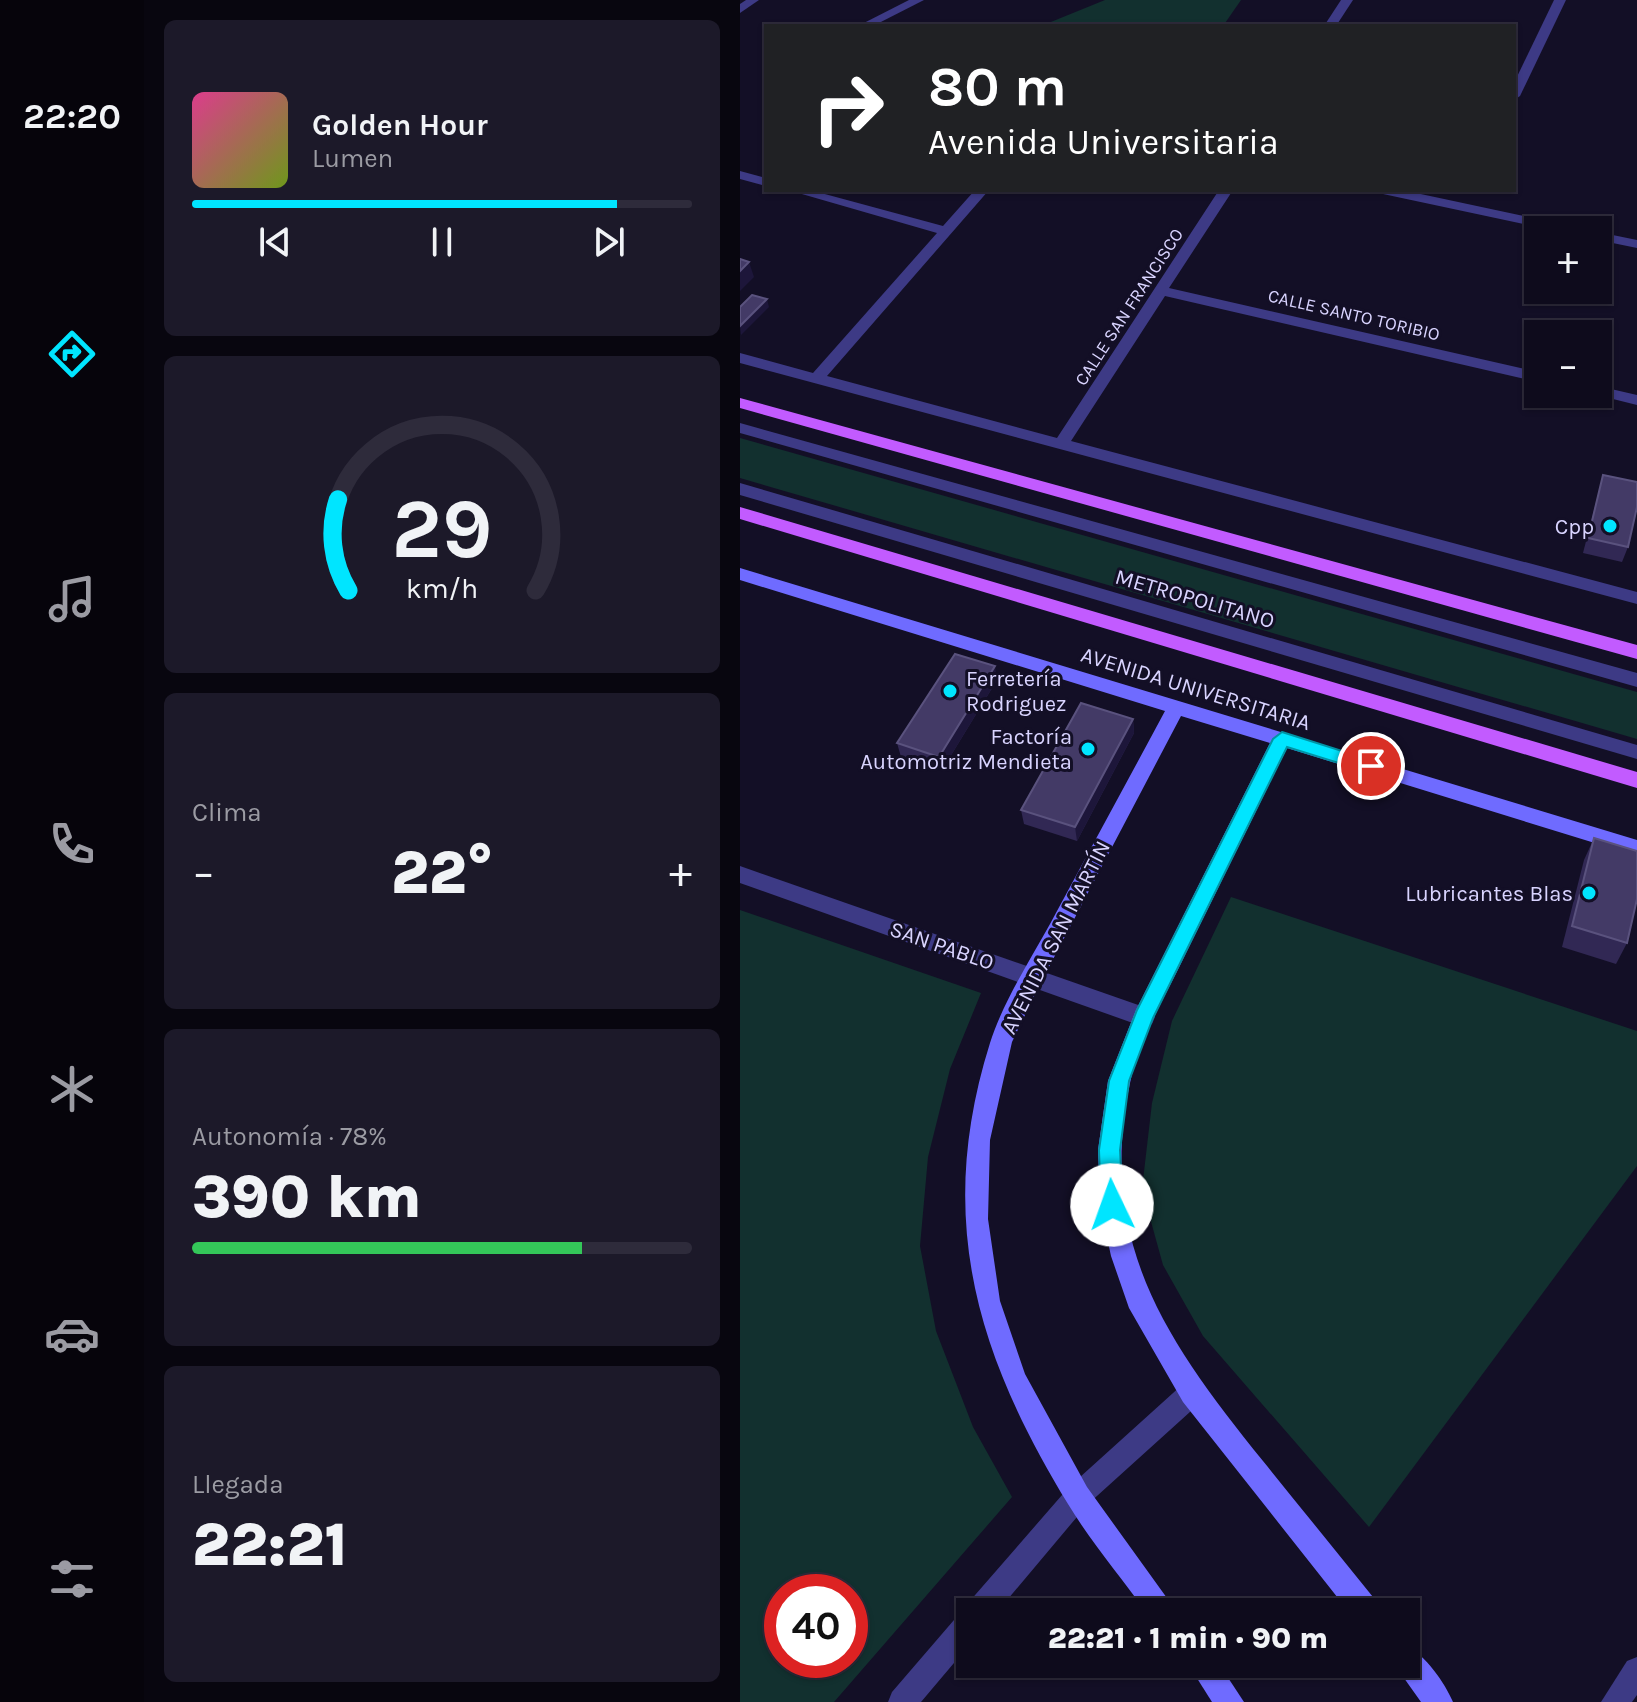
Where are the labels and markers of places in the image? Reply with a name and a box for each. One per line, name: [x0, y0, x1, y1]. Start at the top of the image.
place label: Cpp: [1555, 514, 1594, 540]
marker: Cpp: [1601, 517, 1619, 535]
place label: Ferretería Rodriguez: [966, 666, 1067, 717]
marker: Ferretería Rodriguez: [941, 682, 959, 700]
place label: Factoría Automotriz Mendieta: [860, 724, 1072, 775]
pin: [1337, 732, 1405, 800]
marker: Factoría Automotriz Mendieta: [1079, 740, 1097, 758]
place label: Lubricantes Blas: [1405, 881, 1573, 907]
marker: Lubricantes Blas: [1580, 884, 1598, 902]

